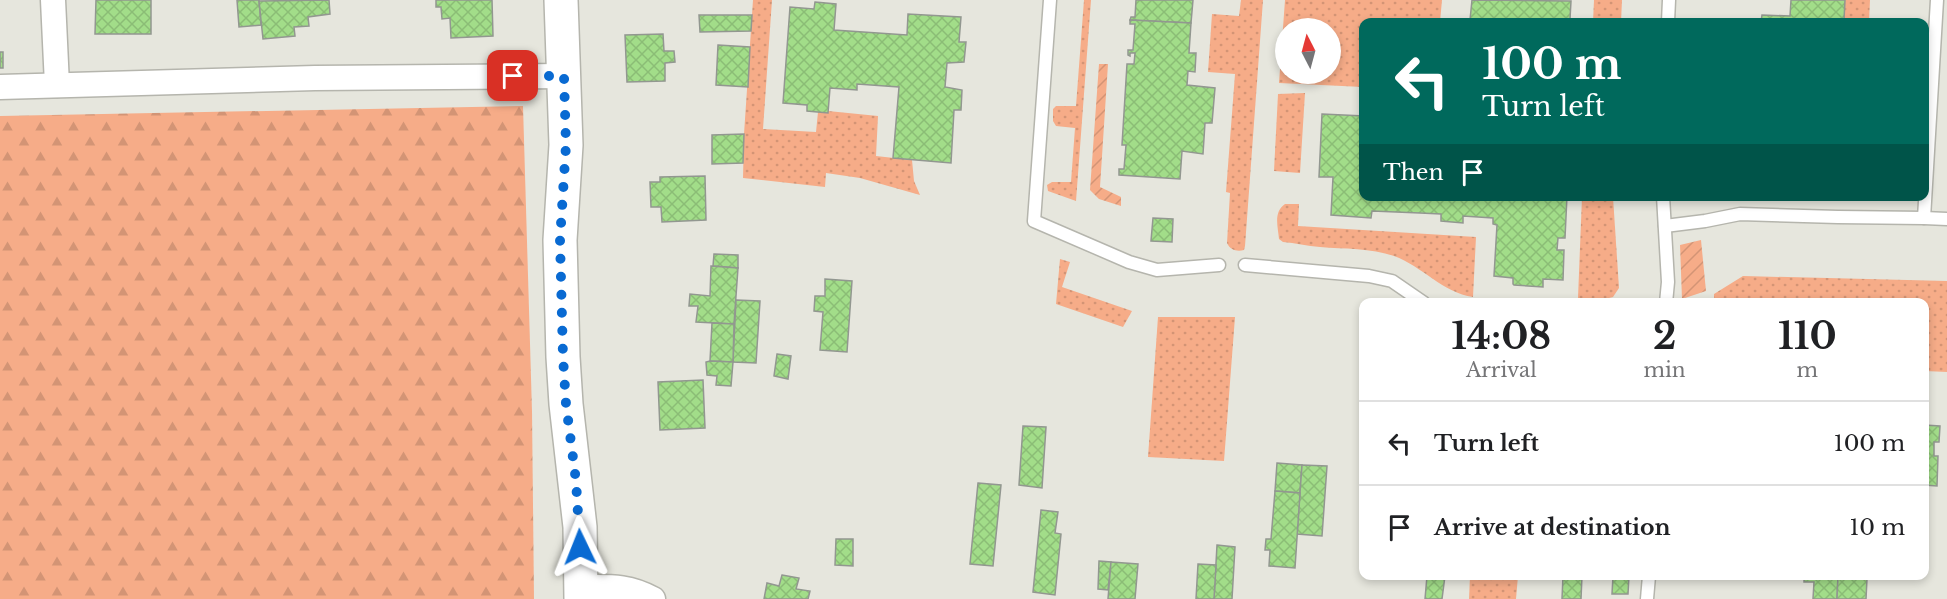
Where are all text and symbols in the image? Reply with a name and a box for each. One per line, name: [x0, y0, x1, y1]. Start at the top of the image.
north arrow: [1275, 18, 1341, 84]
map controls: [1275, 18, 1341, 84]
text: 100 m: [1482, 38, 1621, 90]
icon: left: [1383, 42, 1461, 120]
pin: [487, 50, 538, 101]
icon: arrive: [496, 59, 529, 92]
text: Turn left: [1482, 90, 1605, 123]
icon: arrive: [1456, 156, 1489, 189]
text: Then: [1383, 159, 1444, 186]
text: 14:08: [1451, 314, 1551, 359]
text: 2: [1653, 314, 1676, 359]
text: 110: [1778, 314, 1837, 359]
text: Arrival: [1466, 358, 1537, 382]
text: min: [1644, 358, 1686, 382]
text: m: [1797, 358, 1818, 382]
icon: left: [1383, 427, 1416, 460]
text: Turn left: [1434, 430, 1539, 457]
text: 100 m: [1834, 430, 1905, 457]
icon: arrive: [1383, 511, 1416, 544]
text: Arrive at destination: [1434, 514, 1671, 541]
text: 10 m: [1850, 514, 1905, 541]
position arrow: [548, 515, 612, 579]

